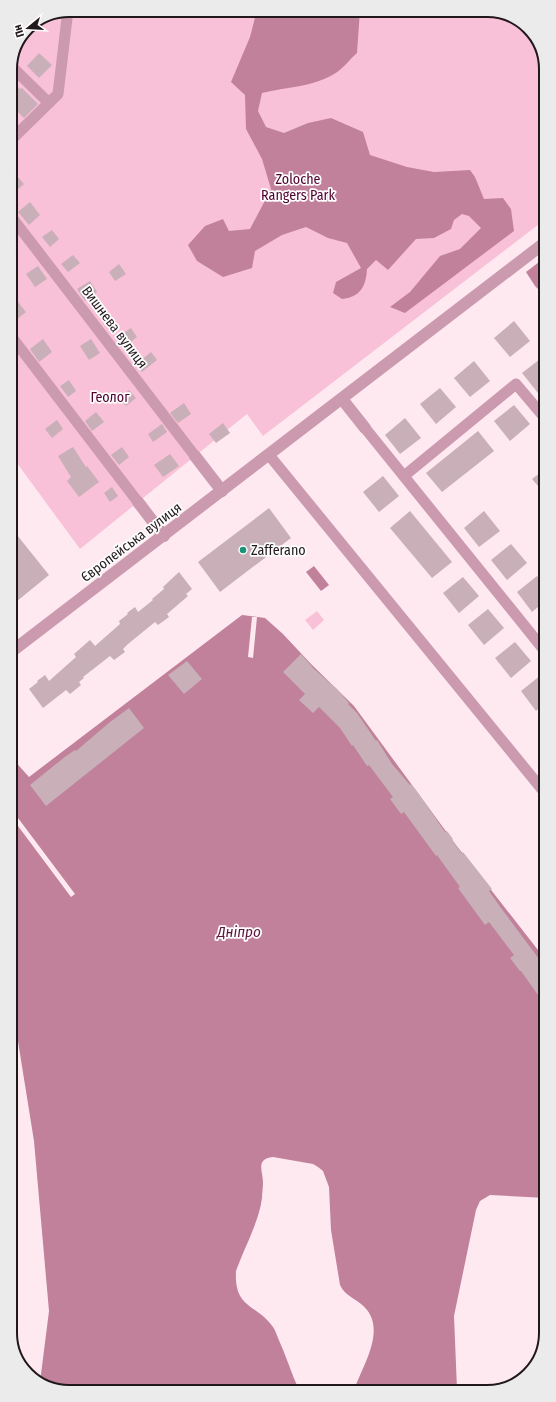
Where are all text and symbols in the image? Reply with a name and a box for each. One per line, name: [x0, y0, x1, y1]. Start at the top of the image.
north arrow: [8, 8, 48, 48]
text: Пн: [11, 23, 27, 39]
park label: Zoloche Rangers Park: [261, 171, 335, 204]
street label: Вишнева вулиця: [78, 283, 151, 372]
park label: Геолог: [90, 389, 130, 406]
street label: Європейська вулиця: [78, 499, 185, 586]
place label: Zafferano: [251, 542, 306, 559]
marker: Zafferano: [238, 545, 248, 555]
water label: Дніпро: [215, 923, 261, 941]

